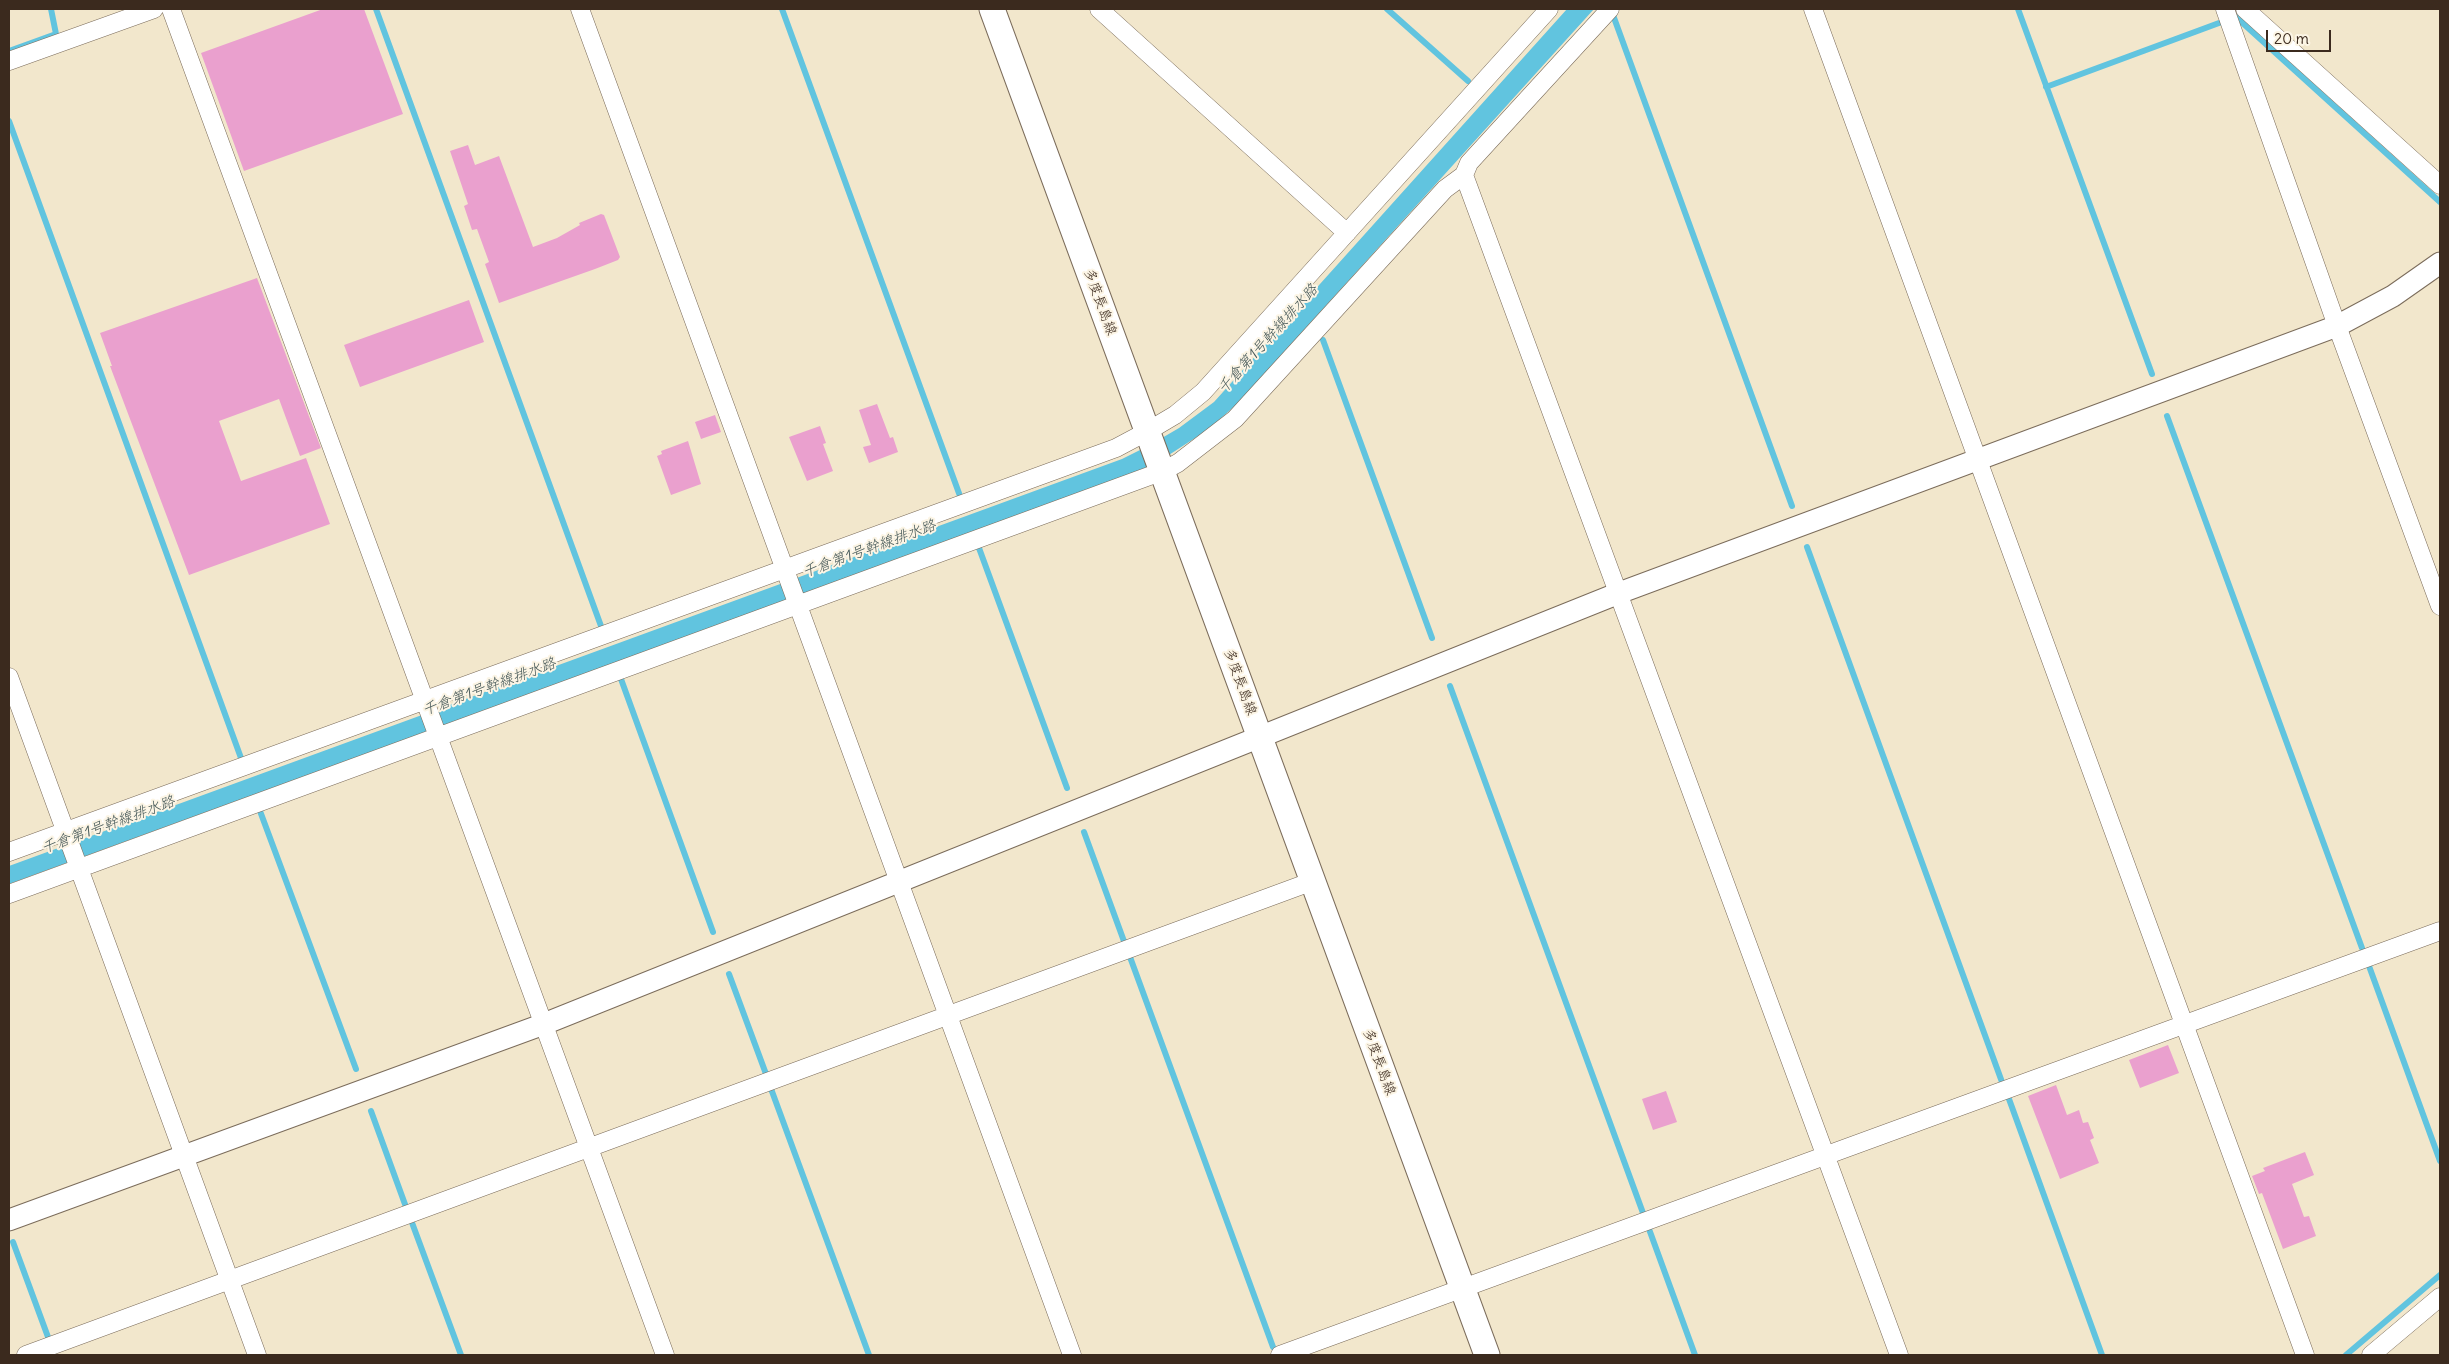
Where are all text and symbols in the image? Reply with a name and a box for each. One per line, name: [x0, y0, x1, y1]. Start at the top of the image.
scale bar: [2269, 20, 2334, 52]
text: 20 m: [2274, 29, 2309, 48]
street label: 多度長島線: [1080, 266, 1120, 338]
water label: 千倉第1号幹線排水路: [1214, 281, 1322, 397]
water label: 千倉第1号幹線排水路: [800, 516, 938, 582]
street label: 多度長島線: [1220, 646, 1260, 718]
water label: 千倉第1号幹線排水路: [420, 654, 558, 720]
water label: 千倉第1号幹線排水路: [39, 792, 177, 858]
street label: 多度長島線: [1359, 1026, 1399, 1098]

